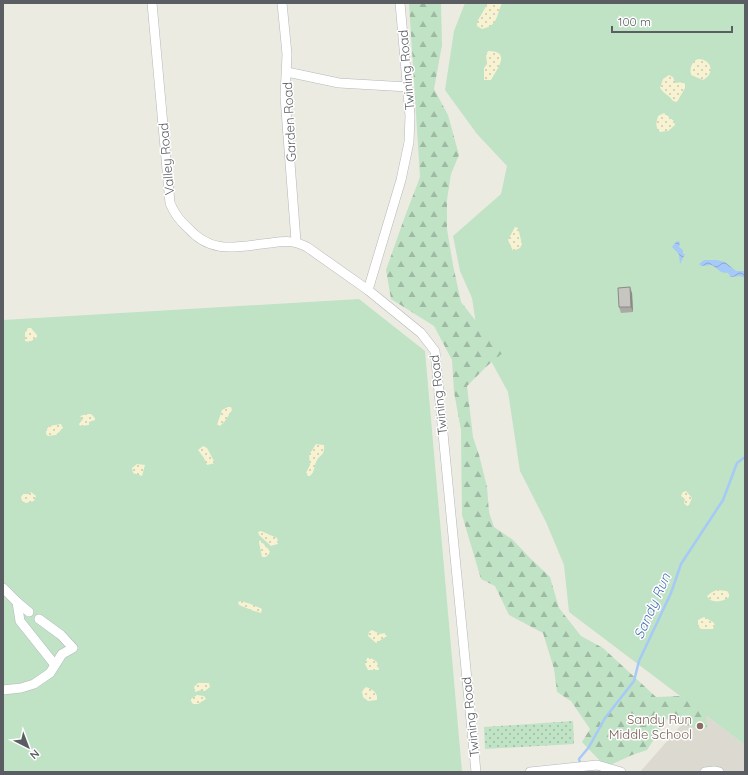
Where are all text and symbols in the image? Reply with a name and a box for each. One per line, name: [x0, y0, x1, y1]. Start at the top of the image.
scale bar: [612, 8, 732, 34]
text: 100 m: [618, 14, 651, 29]
street label: Twining Road: [395, 29, 417, 111]
street label: Garden Road: [279, 81, 299, 163]
street label: Valley Road: [155, 122, 177, 196]
street label: Twining Road: [426, 354, 450, 436]
water label: Sandy Run: [630, 570, 675, 642]
street label: Twining Road: [458, 676, 482, 758]
place label: Sandy Run Middle School: [609, 711, 692, 742]
marker: Sandy Run Middle School: [695, 721, 705, 731]
north arrow: [8, 727, 48, 767]
text: N: [27, 747, 42, 762]

